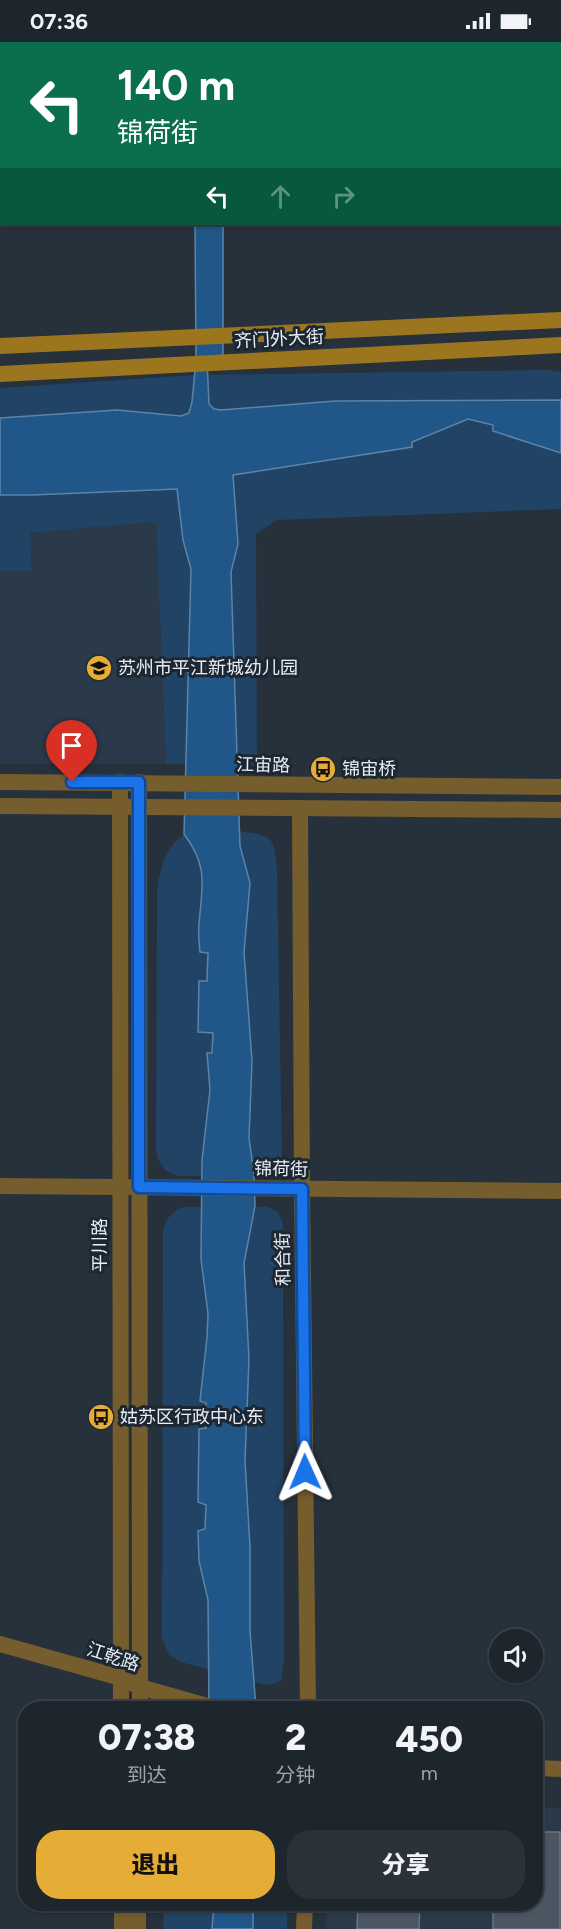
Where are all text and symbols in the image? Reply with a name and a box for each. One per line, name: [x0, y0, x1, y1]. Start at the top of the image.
text: 07:36: [30, 8, 88, 35]
text: 140 m: [117, 60, 235, 111]
icon: left: [18, 66, 96, 144]
text: 锦荷街: [117, 116, 198, 149]
icon: left: [201, 180, 234, 213]
icon: ahead: [264, 180, 297, 213]
icon: right: [327, 180, 360, 213]
street label: 齐门外大街: [233, 326, 325, 352]
school or university icon: 苏州市平江新城幼儿园: [84, 653, 114, 683]
place label: 苏州市平江新城幼儿园: [118, 657, 298, 679]
pin: [46, 720, 97, 782]
icon: arrive: [55, 729, 88, 762]
street label: 江宙路: [236, 754, 290, 776]
bus stop icon: 锦宙桥: [308, 754, 338, 784]
place label: 锦宙桥: [342, 758, 396, 780]
street label: 锦荷街: [254, 1158, 308, 1180]
street label: 平川路: [89, 1218, 111, 1272]
street label: 和合街: [272, 1232, 294, 1286]
bus stop icon: 姑苏区行政中心东: [86, 1402, 116, 1432]
place label: 姑苏区行政中心东: [120, 1406, 264, 1428]
position arrow: [273, 1440, 337, 1504]
map controls: [489, 1629, 543, 1683]
button: sound: [489, 1629, 543, 1683]
street label: 江乾路: [84, 1638, 142, 1676]
text: 07:38: [98, 1716, 196, 1759]
text: 2: [285, 1716, 306, 1759]
text: 450: [396, 1718, 463, 1761]
text: m: [421, 1761, 438, 1785]
text: 到达: [127, 1763, 167, 1787]
text: 分钟: [276, 1763, 316, 1787]
button: 退出: [36, 1830, 275, 1899]
button: 分享: [287, 1830, 525, 1899]

